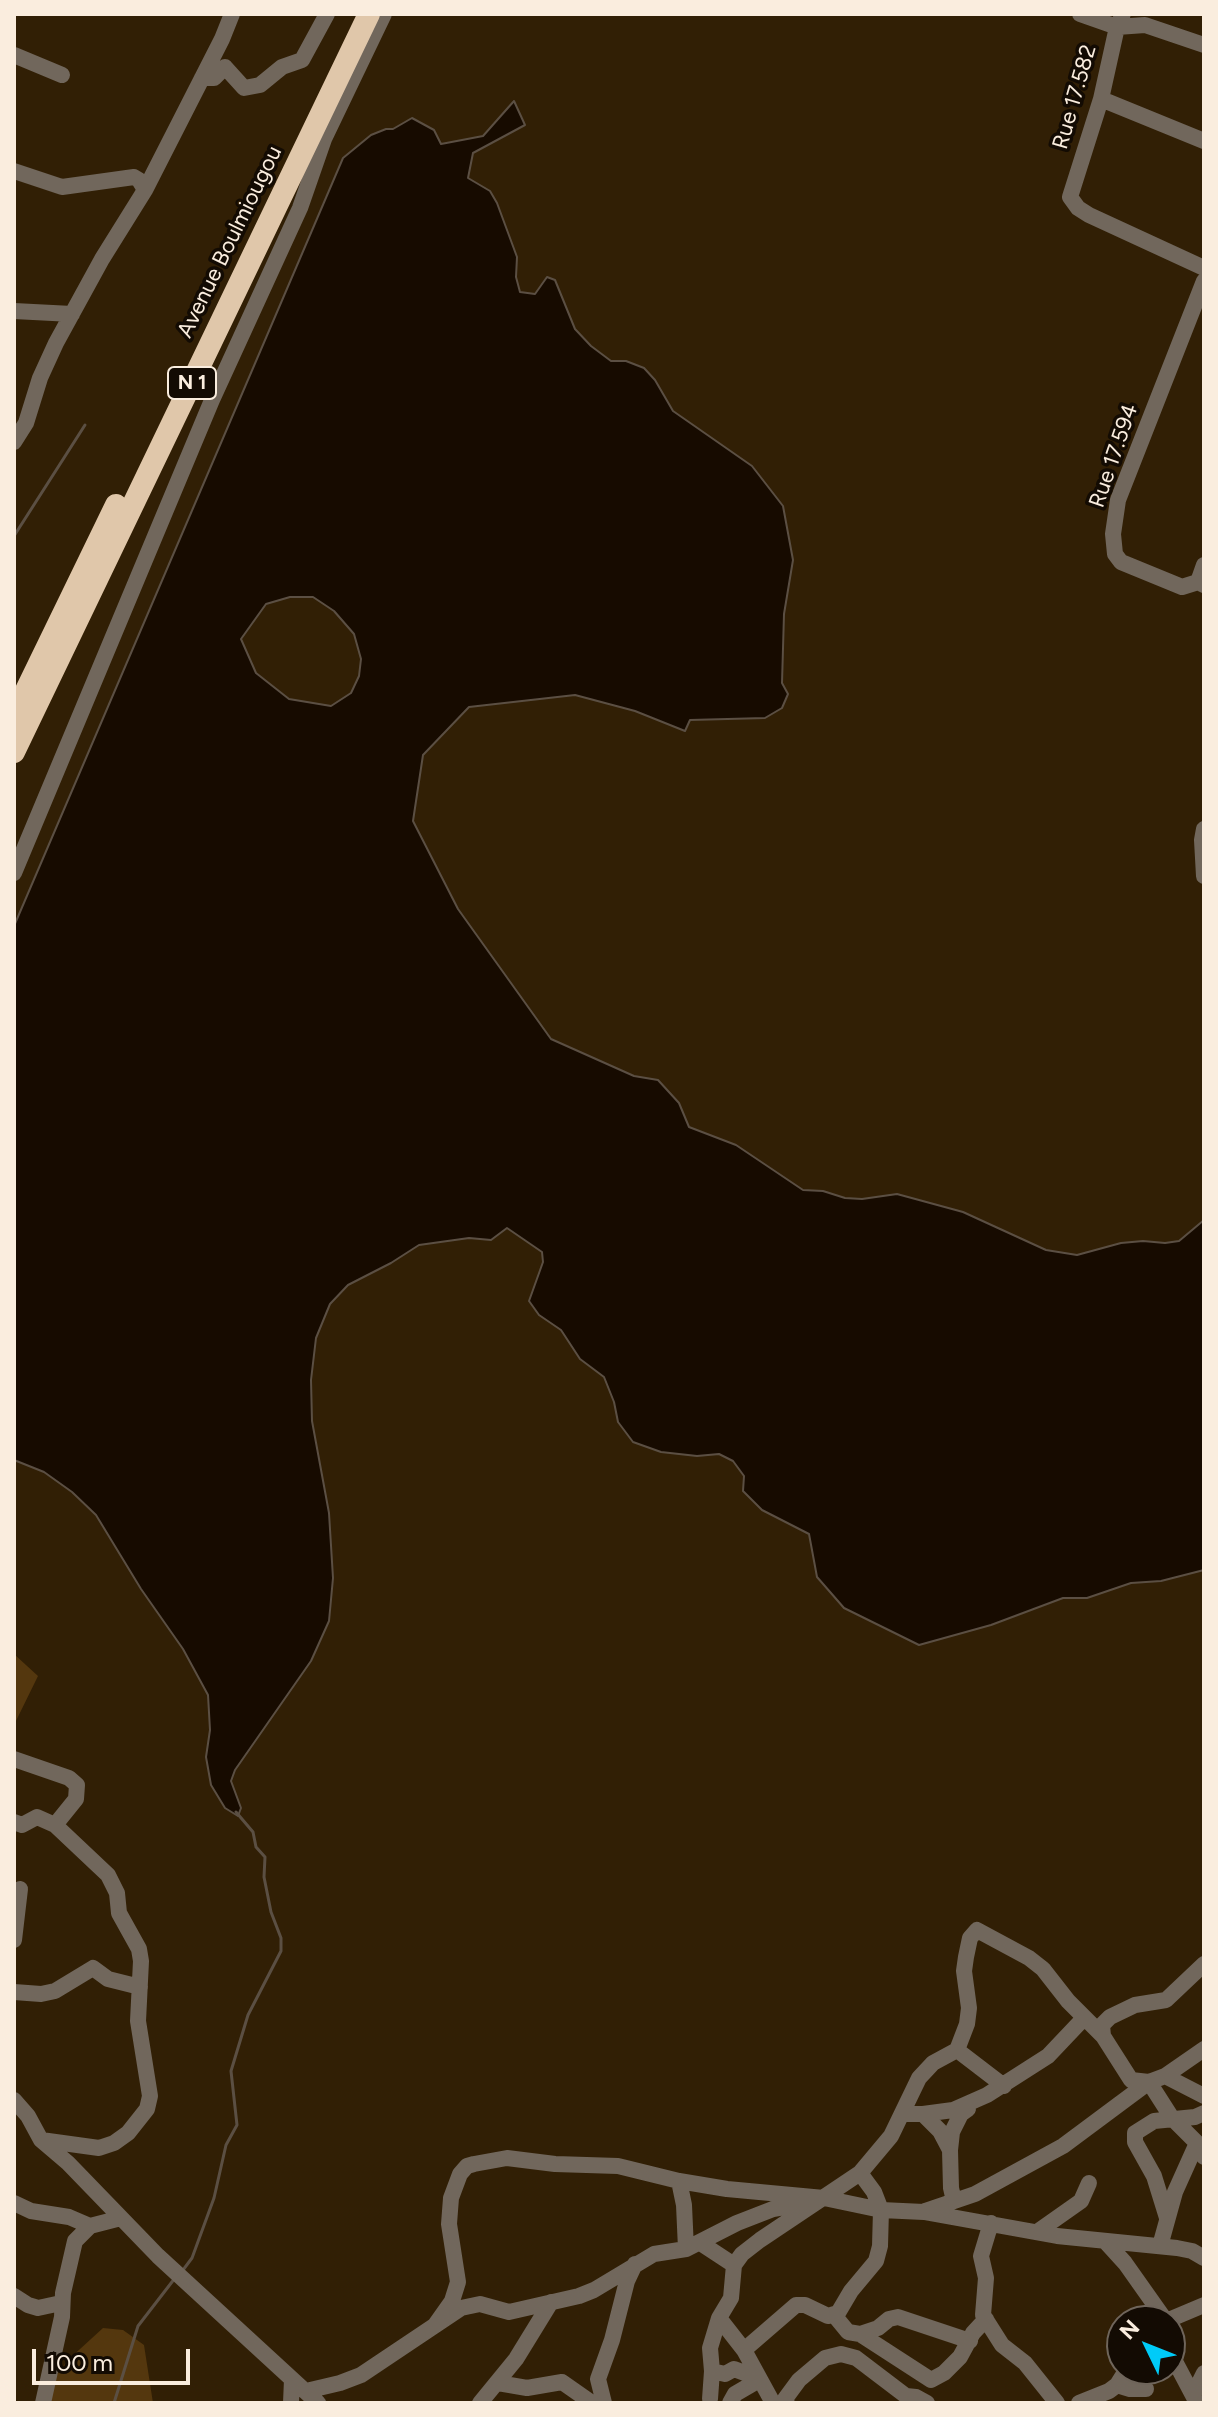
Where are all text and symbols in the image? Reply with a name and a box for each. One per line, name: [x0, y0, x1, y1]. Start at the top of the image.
street label: Rue 17.582: [1048, 42, 1102, 152]
street label: Avenue Boulmiougou: [172, 142, 288, 342]
road number: N 1: [168, 367, 216, 399]
street label: Rue 17.594: [1084, 401, 1144, 511]
north arrow: [1106, 2305, 1186, 2385]
text: N: [1114, 2314, 1145, 2345]
scale bar: [36, 2333, 194, 2383]
text: 100 m: [46, 2348, 113, 2377]

